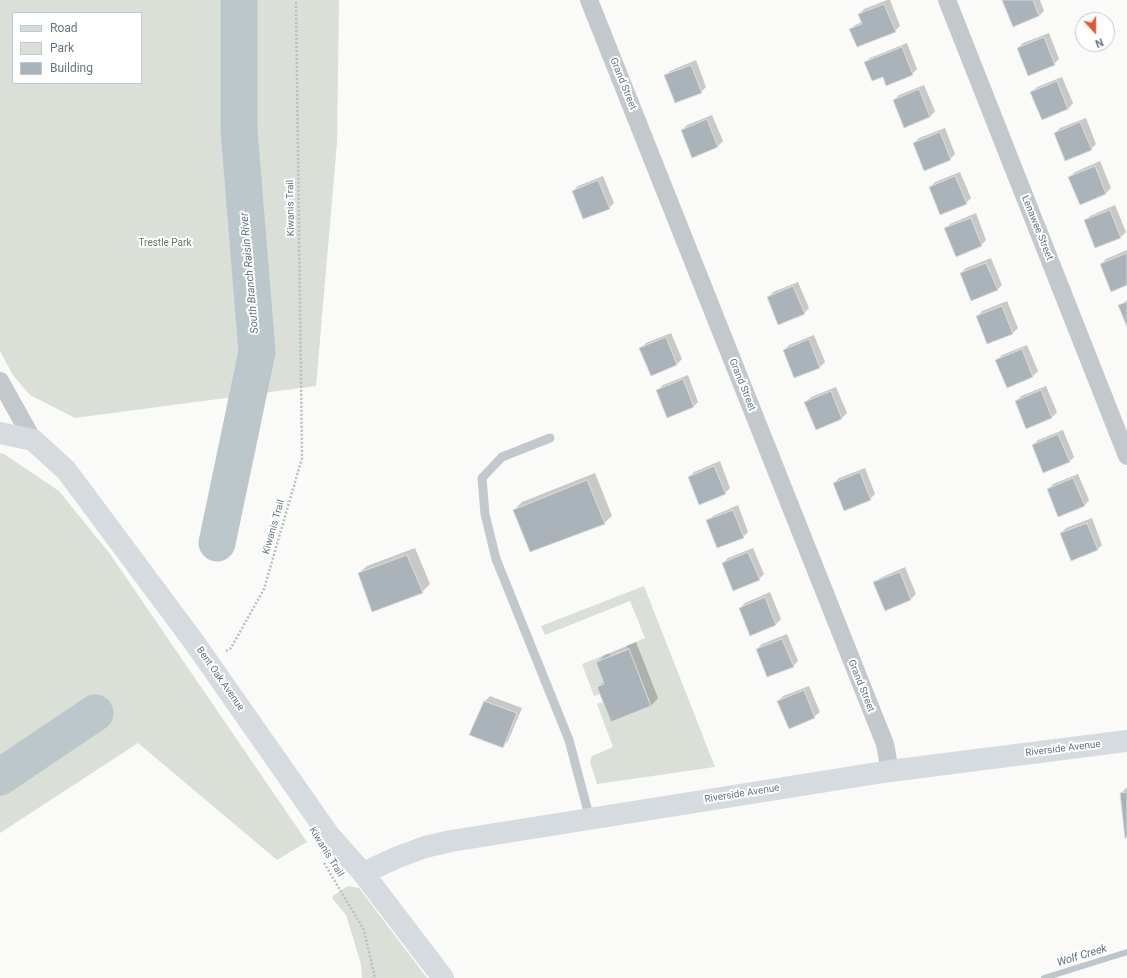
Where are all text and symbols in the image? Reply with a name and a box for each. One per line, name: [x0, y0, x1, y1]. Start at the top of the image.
legend: [12, 12, 142, 84]
north arrow: [1075, 12, 1115, 52]
text: Road: [50, 21, 78, 35]
text: N: [1093, 35, 1105, 50]
text: Park: [50, 41, 74, 55]
street label: Grand Street: [607, 56, 639, 112]
text: Building: [50, 61, 93, 75]
street label: Kiwanis Trail: [285, 180, 297, 236]
street label: Lenawee Street: [1019, 194, 1055, 262]
water label: South Branch Raisin River: [238, 212, 262, 334]
park label: Trestle Park: [139, 237, 191, 249]
street label: Grand Street: [726, 357, 758, 413]
street label: Kiwanis Trail: [260, 498, 288, 556]
street label: Bent Oak Avenue: [193, 645, 247, 713]
street label: Grand Street: [845, 658, 877, 714]
street label: Riverside Avenue: [1025, 738, 1101, 760]
street label: Riverside Avenue: [704, 782, 780, 806]
street label: Kiwanis Trail: [306, 825, 346, 879]
water label: Wolf Creek: [1055, 942, 1109, 970]

